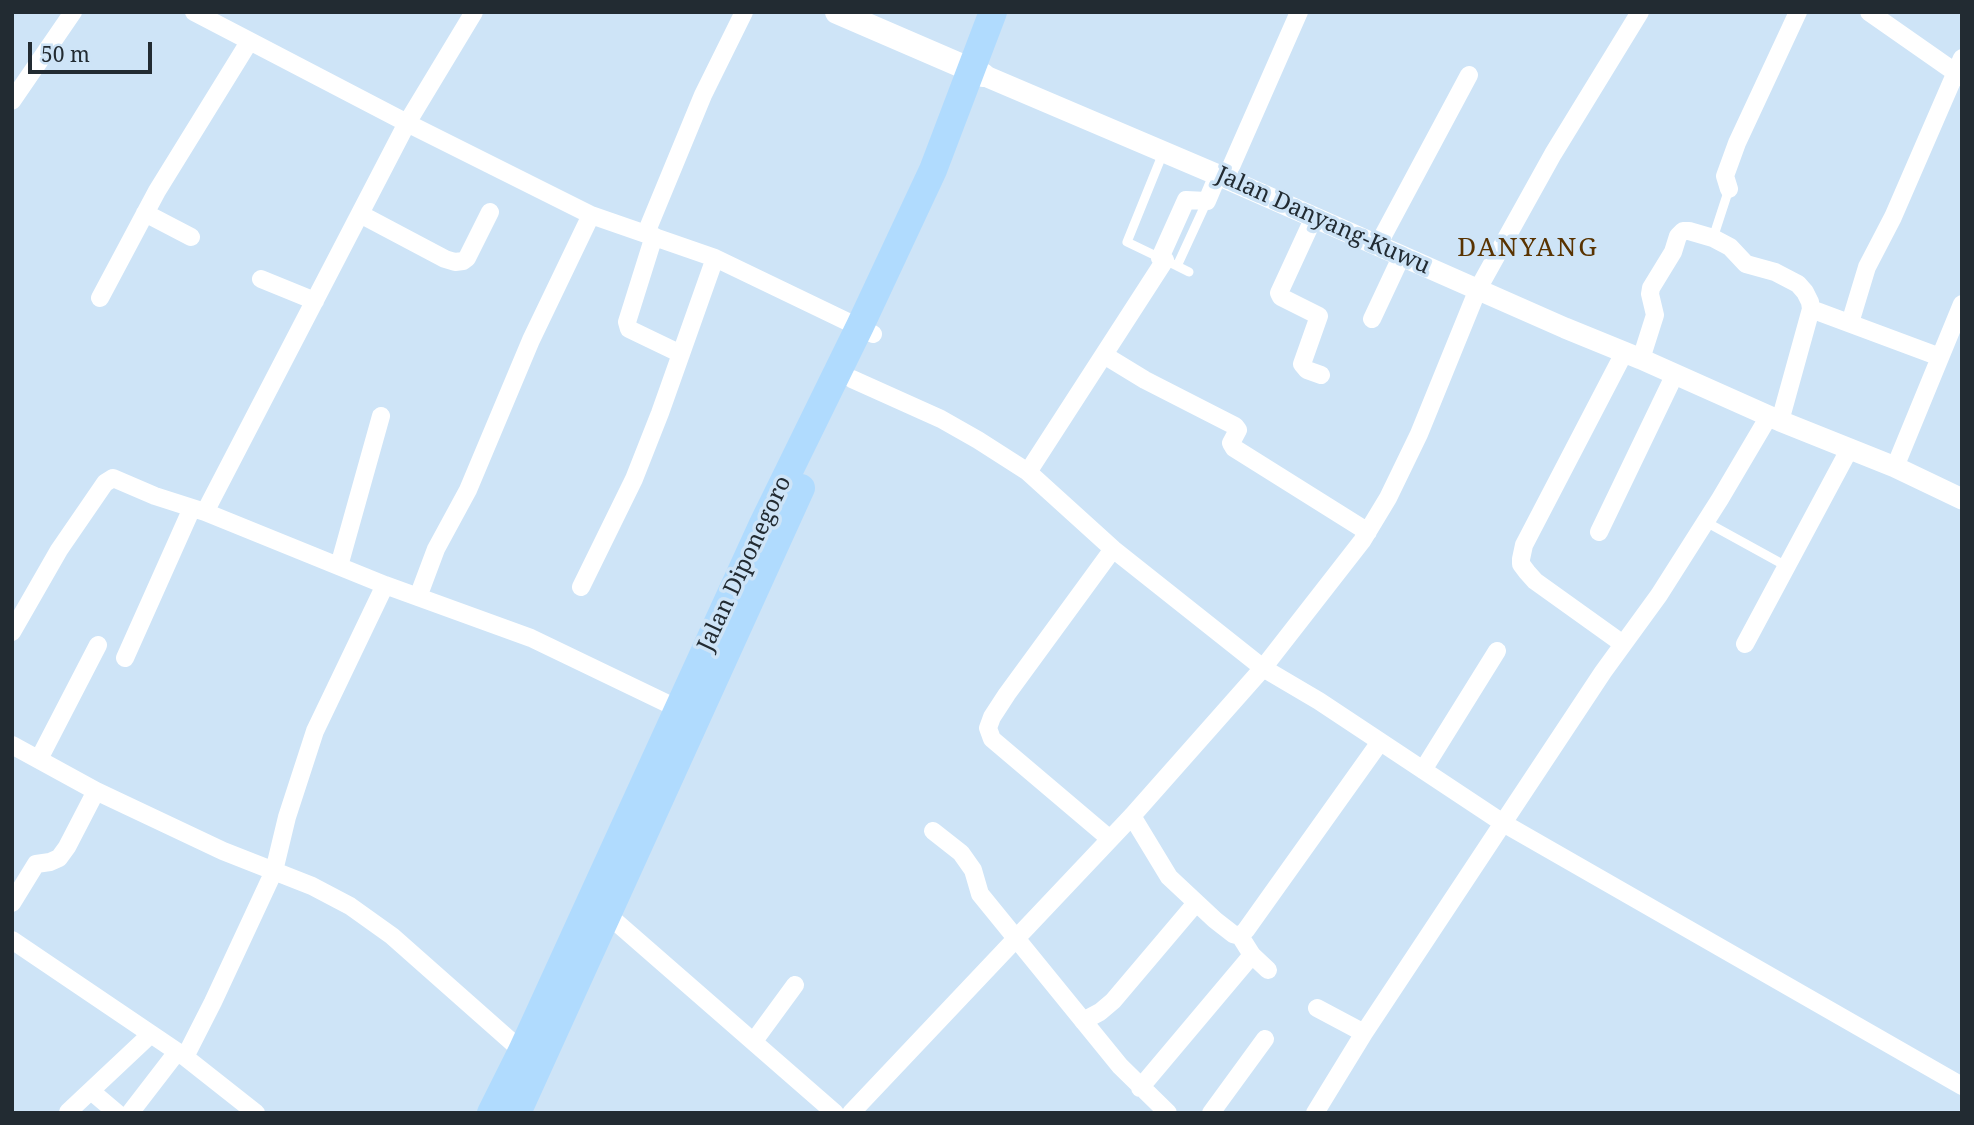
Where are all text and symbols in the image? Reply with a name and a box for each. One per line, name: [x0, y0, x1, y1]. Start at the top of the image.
scale bar: [32, 28, 156, 72]
text: 50 m: [41, 40, 90, 68]
street label: Jalan Danyang-Kuwu: [1212, 161, 1434, 281]
district label: DANYANG: [1458, 233, 1598, 265]
street label: Jalan Diponegoro: [692, 472, 798, 656]

